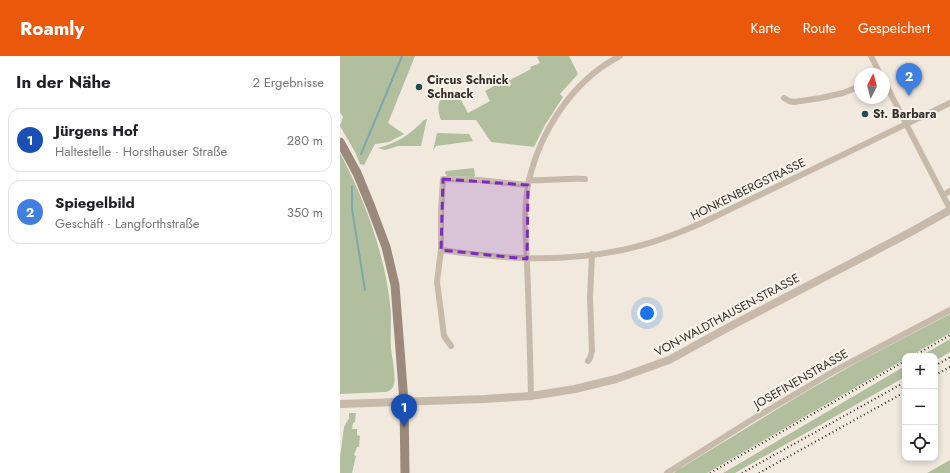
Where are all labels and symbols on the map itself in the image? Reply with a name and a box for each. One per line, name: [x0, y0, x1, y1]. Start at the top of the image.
pin: 2: [896, 63, 922, 96]
north arrow: [854, 68, 890, 104]
place label: Circus Schnick Schnack: [427, 71, 509, 103]
marker: Circus Schnick Schnack: [414, 82, 424, 92]
place label: St. Barbara: [873, 105, 936, 123]
marker: St. Barbara: [860, 109, 870, 119]
street label: HONKENBERGSTRASSE: [687, 153, 809, 225]
street label: VON-WALDTHAUSEN-STRASSE: [651, 269, 803, 361]
your location: [637, 303, 657, 323]
street label: JOSEFINENSTRASSE: [749, 345, 852, 414]
pin: 1: [391, 394, 417, 427]

